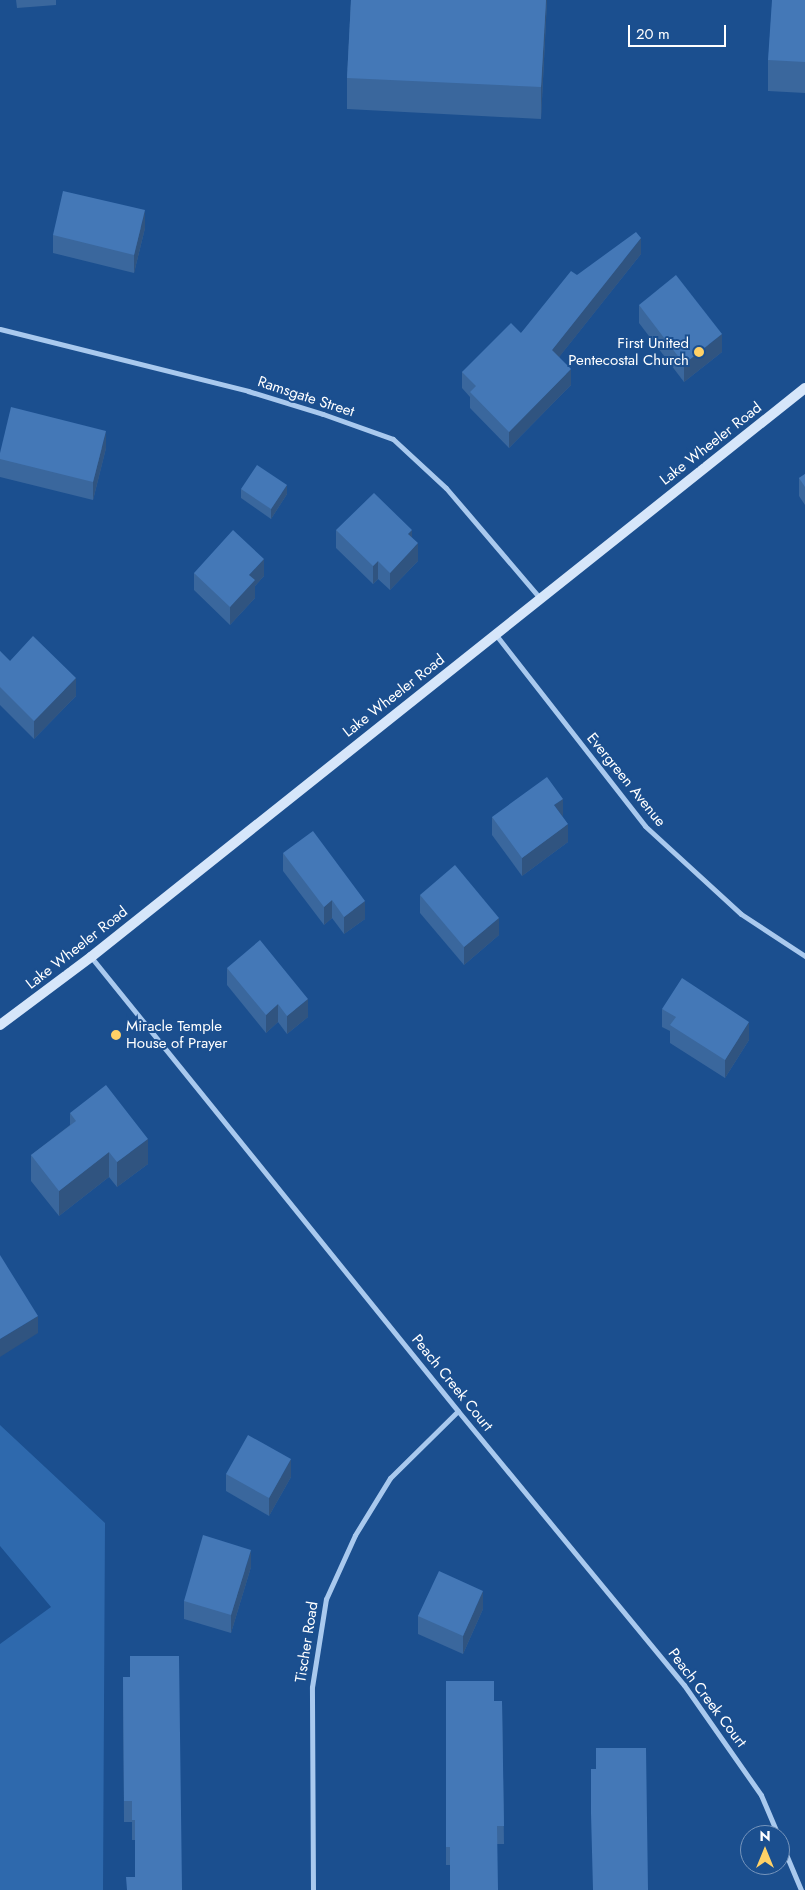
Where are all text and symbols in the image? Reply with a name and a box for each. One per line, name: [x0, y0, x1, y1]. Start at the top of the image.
scale bar: [630, 15, 728, 47]
text: 20 m: [636, 23, 670, 45]
place label: First United Pentecostal Church: [568, 334, 689, 369]
marker: First United Pentecostal Church: [693, 346, 705, 358]
street label: Ramsgate Street: [255, 373, 357, 421]
street label: Lake Wheeler Road: [657, 399, 765, 489]
street label: Lake Wheeler Road: [340, 651, 448, 741]
street label: Evergreen Avenue: [583, 730, 669, 830]
street label: Lake Wheeler Road: [23, 903, 131, 993]
place label: Miracle Temple House of Prayer: [126, 1017, 227, 1052]
marker: Miracle Temple House of Prayer: [110, 1029, 122, 1041]
street label: Peach Creek Court: [408, 1331, 496, 1435]
street label: Tischer Road: [292, 1600, 322, 1684]
street label: Peach Creek Court: [664, 1645, 750, 1751]
north arrow: [740, 1825, 790, 1875]
text: N: [759, 1826, 771, 1846]

